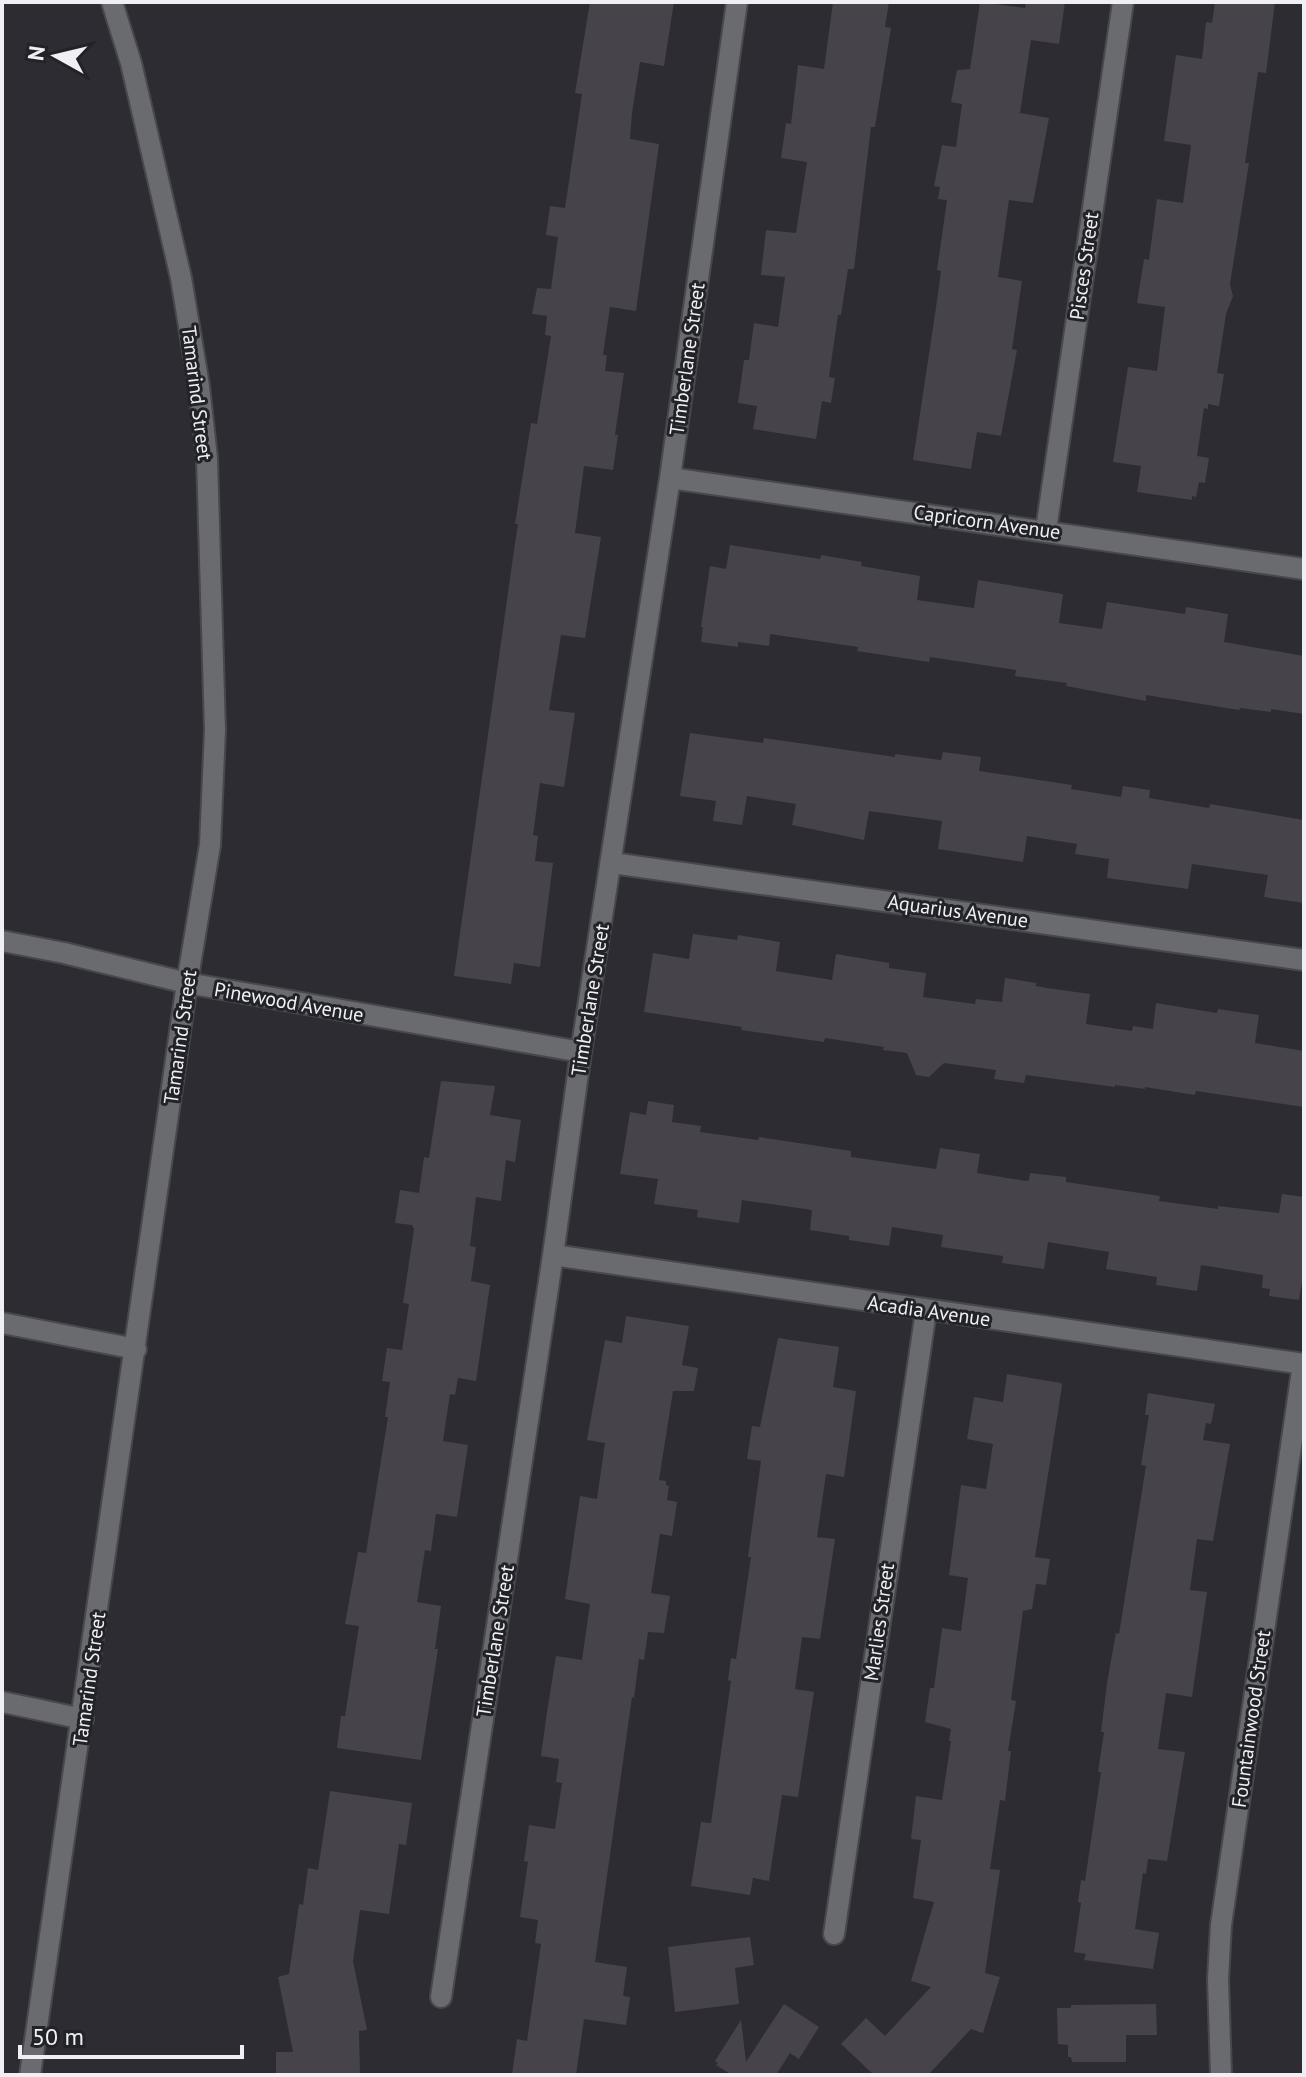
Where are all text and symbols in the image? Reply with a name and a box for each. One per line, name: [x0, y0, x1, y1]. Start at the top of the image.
north arrow: [16, 16, 96, 96]
text: N: [21, 44, 51, 62]
street label: Pisces Street: [1064, 210, 1104, 322]
street label: Timberlane Street: [663, 281, 711, 437]
street label: Tamarind Street: [176, 324, 218, 462]
street label: Capricorn Avenue: [912, 499, 1062, 545]
street label: Aquarius Avenue: [886, 888, 1030, 934]
street label: Timberlane Street: [565, 922, 615, 1078]
street label: Tamarind Street: [158, 968, 202, 1106]
street label: Pinewood Avenue: [212, 976, 366, 1028]
street label: Acadia Avenue: [866, 1290, 992, 1332]
street label: Marlies Street: [858, 1561, 900, 1683]
street label: Timberlane Street: [470, 1563, 520, 1719]
street label: Tamarind Street: [67, 1610, 111, 1748]
street label: Fountainwood Street: [1226, 1628, 1276, 1809]
scale bar: [20, 2009, 242, 2059]
text: 50 m: [32, 2021, 84, 2052]

